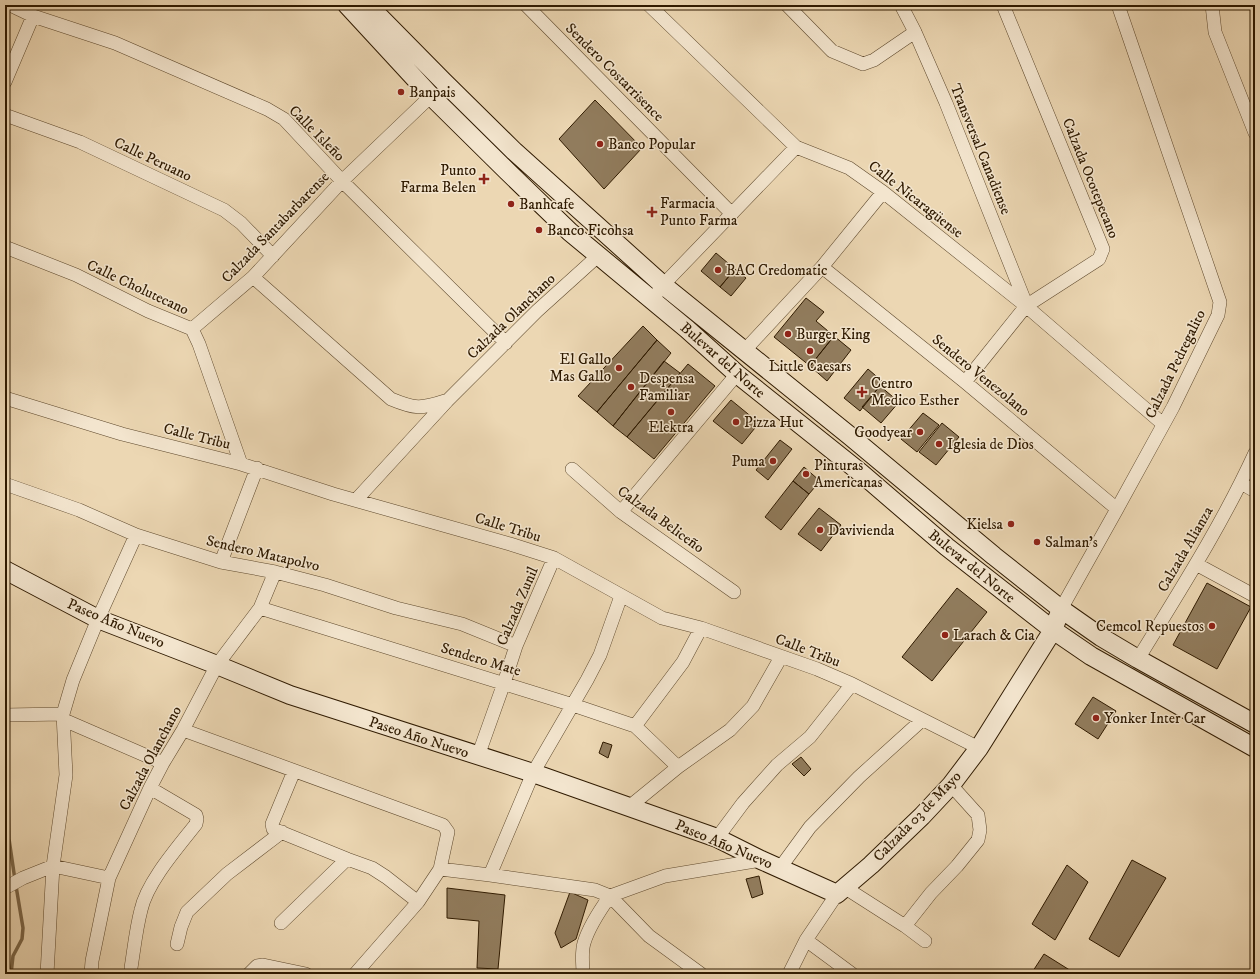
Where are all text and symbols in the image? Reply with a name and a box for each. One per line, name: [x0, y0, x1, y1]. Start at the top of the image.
street label: Sendero Costarrisence: [561, 19, 668, 126]
street label: Transversal Canadiense: [946, 81, 1015, 217]
place label: Banpais: [409, 83, 455, 102]
marker: Banpais: [396, 87, 406, 97]
street label: Calle Isleño: [285, 101, 349, 165]
street label: Calzada Ocotepecano: [1058, 115, 1123, 241]
street label: Calle Peruano: [111, 133, 195, 186]
place label: Banco Popular: [608, 135, 696, 154]
marker: Banco Popular: [595, 139, 605, 149]
street label: Calle Nicaragüense: [864, 156, 967, 242]
place label: Punto Farma Belen: [400, 161, 476, 197]
street label: Calzada Santabarbarense: [217, 168, 333, 287]
marker: Punto Farma Belen: [479, 174, 489, 184]
place label: Farmacia Punto Farma: [660, 194, 738, 230]
place label: Banhcafe: [519, 195, 574, 214]
marker: Banhcafe: [506, 199, 516, 209]
marker: Farmacia Punto Farma: [647, 207, 657, 217]
place label: Banco Ficohsa: [547, 221, 634, 240]
marker: Banco Ficohsa: [534, 225, 544, 235]
street label: Calle Cholutecano: [84, 256, 192, 319]
place label: BAC Credomatic: [726, 261, 828, 280]
marker: BAC Credomatic: [713, 265, 723, 275]
street label: Calzada Olanchano: [463, 269, 560, 363]
street label: Calzada Pedregalito: [1141, 307, 1210, 422]
street label: Bulevar del Norte: [676, 318, 769, 402]
place label: Burger King: [796, 325, 871, 344]
marker: Burger King: [783, 329, 793, 339]
street label: Sendero Venezolano: [928, 330, 1033, 421]
marker: Little Caesars: [805, 346, 815, 356]
place label: El Gallo Mas Gallo: [550, 350, 611, 386]
place label: Little Caesars: [769, 357, 851, 376]
marker: El Gallo Mas Gallo: [614, 363, 624, 373]
place label: Despensa Familiar: [639, 369, 695, 405]
place label: Centro Medico Esther: [871, 374, 959, 410]
marker: Despensa Familiar: [626, 382, 636, 392]
marker: Centro Medico Esther: [856, 386, 868, 398]
marker: Elektra: [666, 407, 676, 417]
place label: Pizza Hut: [744, 413, 804, 432]
marker: Pizza Hut: [731, 417, 741, 427]
place label: Elektra: [648, 418, 694, 437]
street label: Calle Tribu: [161, 419, 232, 454]
place label: Goodyear: [854, 423, 912, 442]
marker: Goodyear: [915, 427, 925, 437]
place label: Iglesia de Dios: [947, 435, 1034, 454]
marker: Iglesia de Dios: [934, 439, 944, 449]
place label: Puma: [731, 452, 766, 471]
marker: Puma: [768, 456, 778, 466]
place label: Pinturas Americanas: [814, 456, 882, 492]
marker: Pinturas Americanas: [801, 469, 811, 479]
street label: Calzada Beliceño: [614, 482, 708, 557]
street label: Calzada Alianza: [1153, 502, 1218, 595]
street label: Calle Tribu: [472, 508, 543, 547]
place label: Kielsa: [966, 515, 1004, 534]
marker: Kielsa: [1006, 519, 1016, 529]
place label: Davivienda: [828, 521, 895, 540]
marker: Davivienda: [815, 525, 825, 535]
street label: Bulevar del Norte: [924, 526, 1019, 607]
street label: Sendero Matapolvo: [204, 531, 321, 576]
place label: Salman's: [1045, 533, 1098, 552]
marker: Salman's: [1032, 537, 1042, 547]
street label: Calzada Zunil: [492, 563, 543, 649]
street label: Paseo Año Nuevo: [64, 594, 167, 653]
place label: Cemcol Repuestos: [1096, 617, 1204, 636]
marker: Cemcol Repuestos: [1207, 621, 1217, 631]
place label: Larach & Cia: [953, 626, 1035, 645]
street label: Calle Tribu: [773, 629, 843, 672]
marker: Larach & Cia: [940, 630, 950, 640]
street label: Sendero Mate: [439, 638, 523, 681]
street label: Calzada Olanchano: [115, 703, 186, 814]
place label: Yonker Inter Car: [1104, 709, 1206, 728]
street label: Paseo Año Nuevo: [366, 712, 471, 763]
marker: Yonker Inter Car: [1091, 713, 1101, 723]
street label: Calzada 03 de Mayo: [869, 767, 966, 866]
street label: Paseo Año Nuevo: [672, 815, 775, 874]

